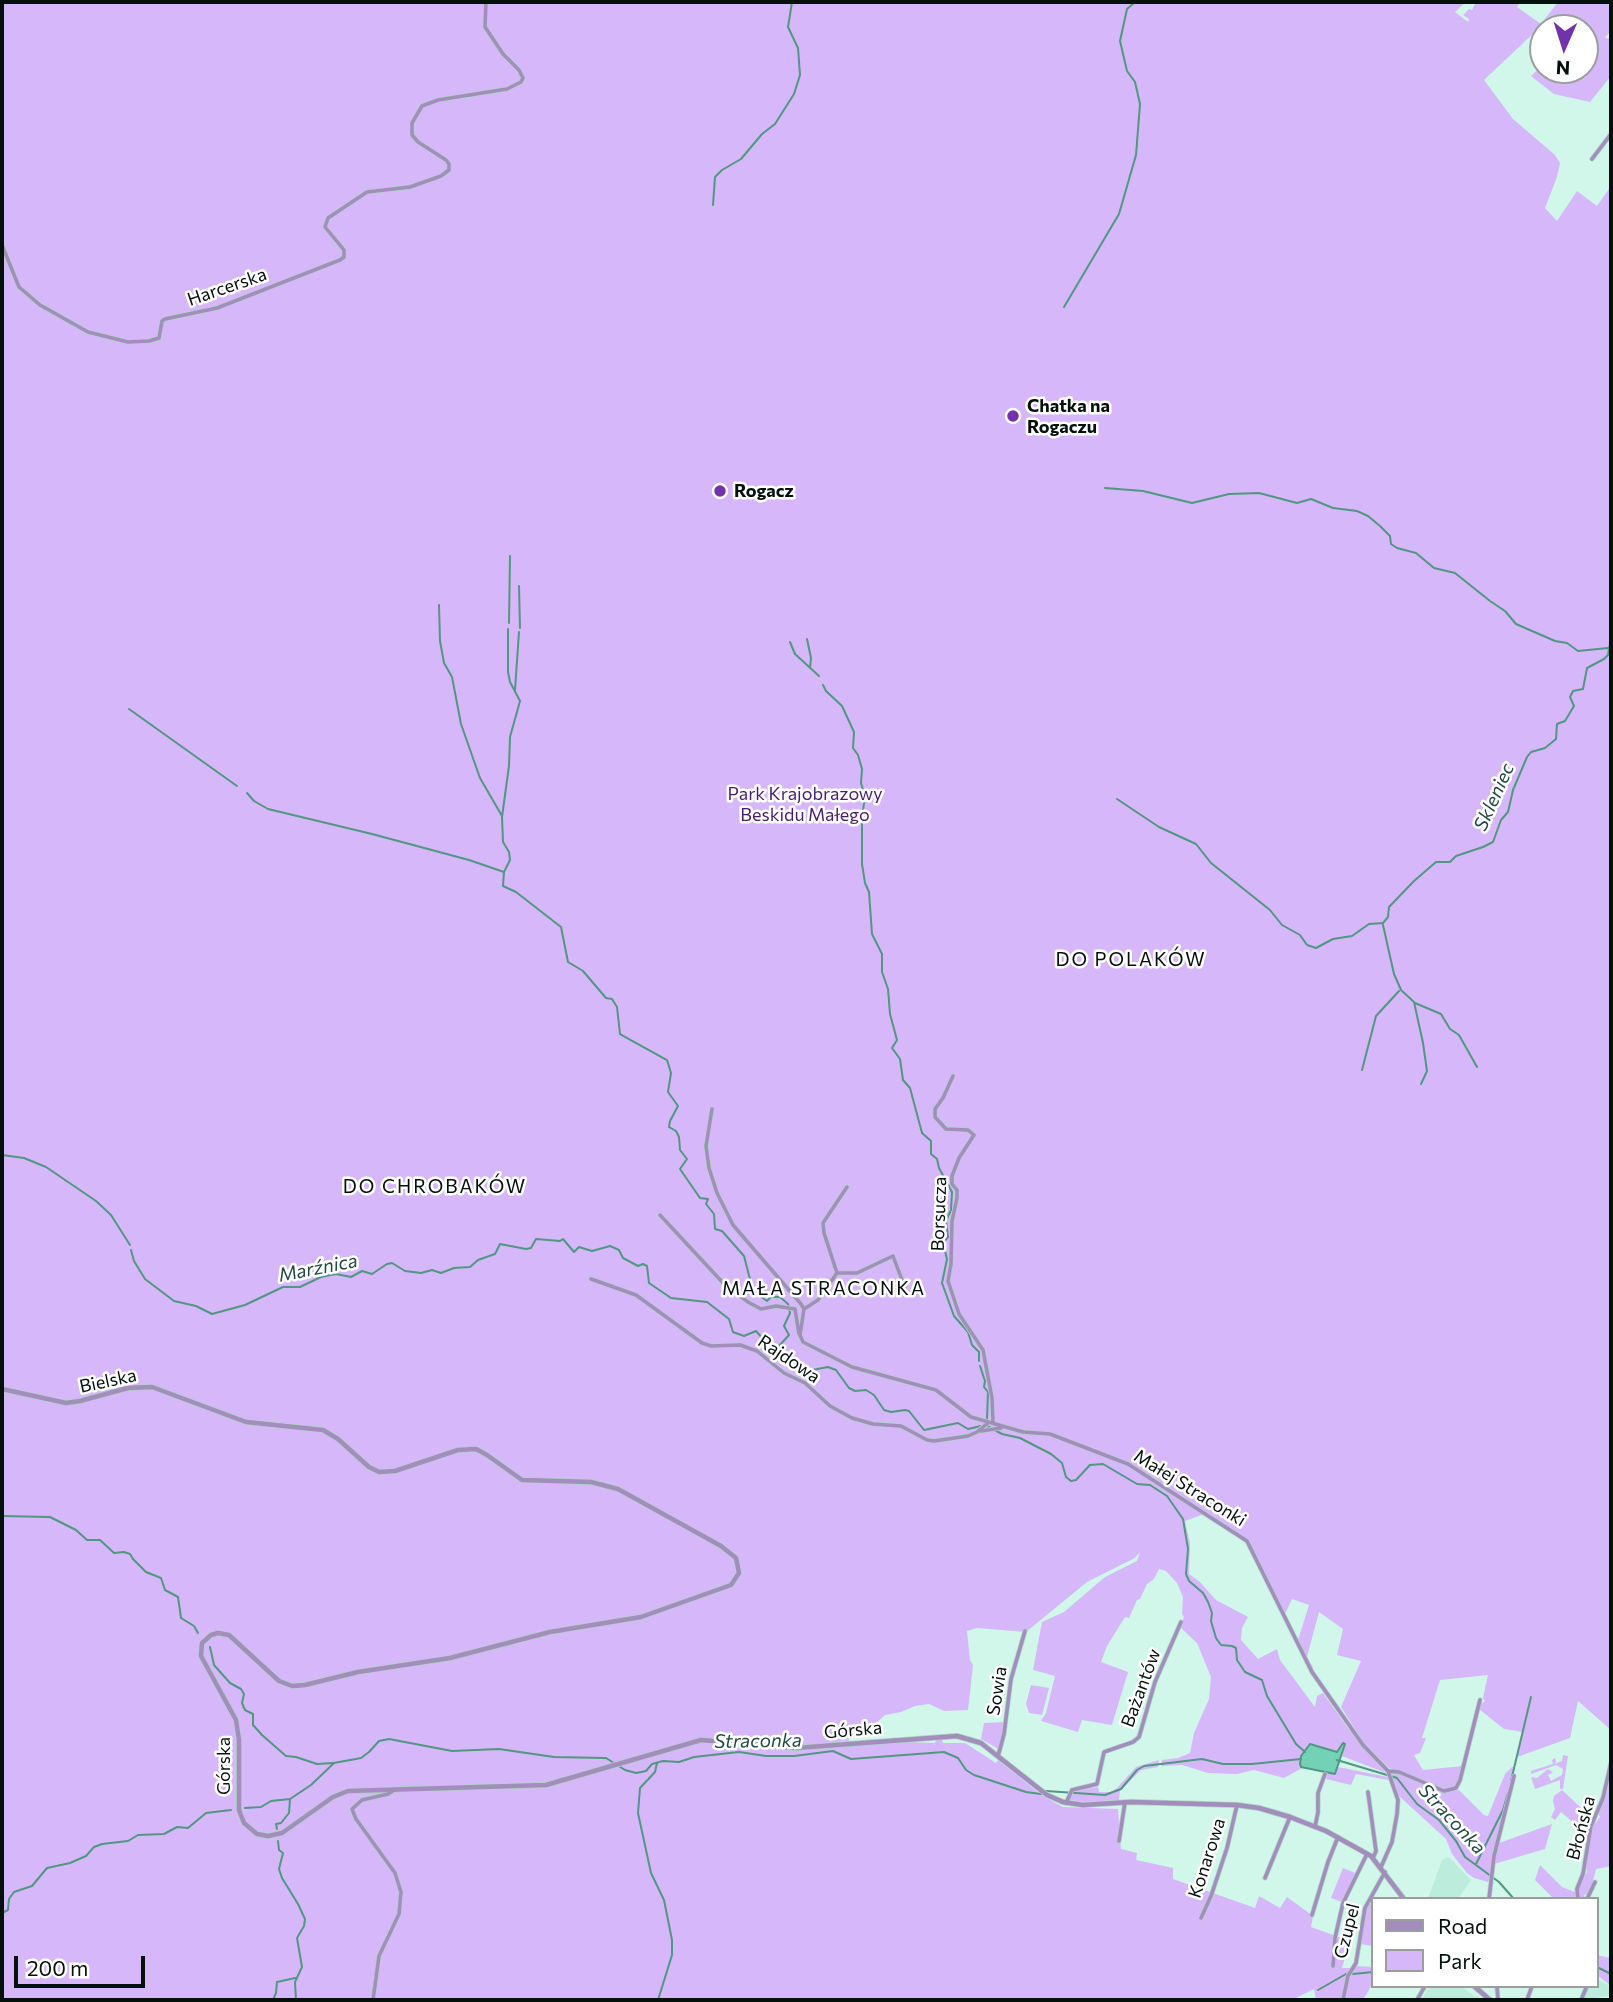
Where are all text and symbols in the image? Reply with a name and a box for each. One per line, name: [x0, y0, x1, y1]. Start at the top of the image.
north arrow: [1529, 14, 1599, 84]
text: N: [1555, 57, 1571, 80]
street label: Harcerska: [185, 263, 269, 311]
place label: Chatka na Rogaczu: [1027, 395, 1110, 438]
marker: Chatka na Rogaczu: [1005, 408, 1021, 424]
place label: Rogacz: [734, 480, 794, 502]
marker: Rogacz: [712, 483, 728, 499]
water label: Skleniec: [1469, 760, 1519, 834]
park label: Park Krajobrazowy Beskidu Małego: [727, 783, 883, 826]
district label: DO POLAKÓW: [1057, 949, 1205, 971]
district label: DO CHROBAKÓW: [344, 1176, 526, 1198]
street label: Borsucza: [927, 1176, 951, 1252]
water label: Marźnica: [277, 1249, 359, 1287]
district label: MAŁA STRACONKA: [724, 1278, 924, 1300]
street label: Rajdowa: [754, 1330, 824, 1388]
street label: Bielska: [78, 1364, 138, 1398]
street label: Małej Straconki: [1130, 1445, 1250, 1531]
street label: Bażantów: [1117, 1646, 1165, 1730]
street label: Sowia: [982, 1665, 1012, 1717]
street label: Górska: [823, 1717, 883, 1743]
water label: Straconka: [714, 1729, 802, 1753]
street label: Górska: [213, 1737, 235, 1795]
water label: Straconka: [1414, 1779, 1490, 1859]
street label: Błońska: [1562, 1794, 1600, 1862]
street label: Konarowa: [1184, 1815, 1230, 1901]
legend: [1372, 1897, 1599, 1988]
street label: Czupel: [1330, 1901, 1364, 1961]
text: Road: [1438, 1913, 1487, 1938]
scale bar: [18, 1942, 149, 1986]
text: Park: [1438, 1948, 1482, 1973]
text: 200 m: [27, 1955, 88, 1980]

